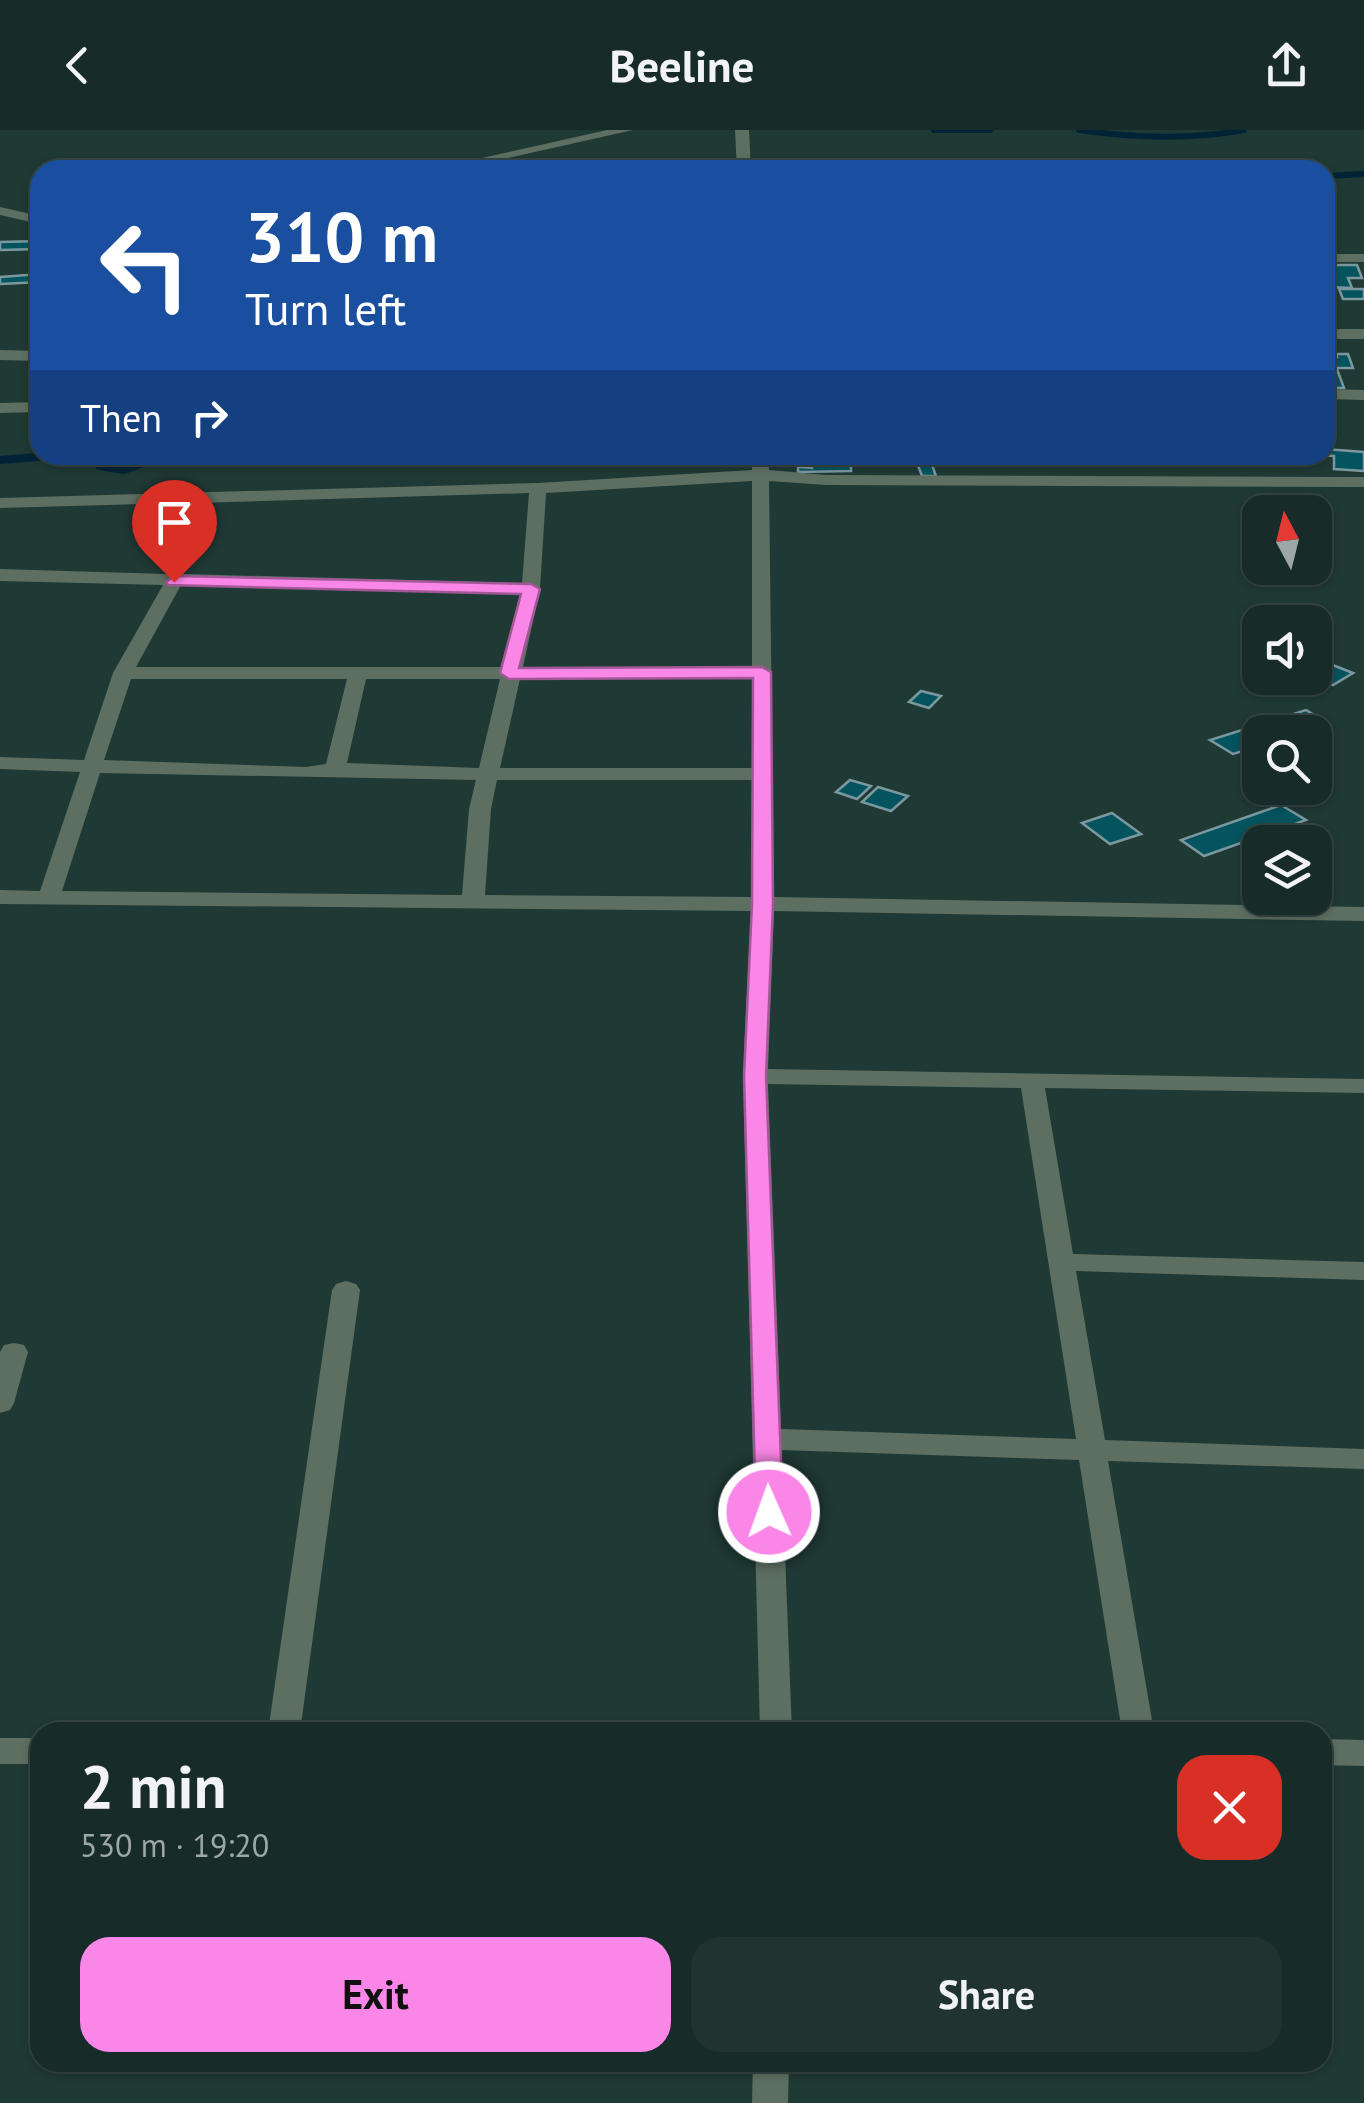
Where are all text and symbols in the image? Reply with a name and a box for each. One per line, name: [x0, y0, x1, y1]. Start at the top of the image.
text: Beeline: [610, 36, 754, 94]
icon: back: [50, 38, 105, 93]
icon: share: [1259, 38, 1314, 93]
text: 310 m: [245, 191, 438, 281]
icon: left: [80, 200, 210, 330]
text: Turn left: [245, 279, 406, 337]
icon: right: [182, 390, 237, 445]
text: Then: [80, 393, 162, 442]
pin: [132, 480, 217, 583]
icon: arrive: [147, 495, 202, 550]
north arrow: [1242, 495, 1332, 585]
map controls: [1242, 495, 1332, 915]
button: sound: [1242, 605, 1332, 695]
button: search: [1242, 715, 1332, 805]
button: layers: [1242, 825, 1332, 915]
position arrow: [717, 1460, 821, 1564]
text: 2 min: [80, 1747, 226, 1825]
button: close: [1177, 1755, 1282, 1860]
text: 530 m · 19:20: [80, 1824, 269, 1866]
button: Exit: [80, 1937, 671, 2052]
button: Share: [691, 1937, 1282, 2052]

